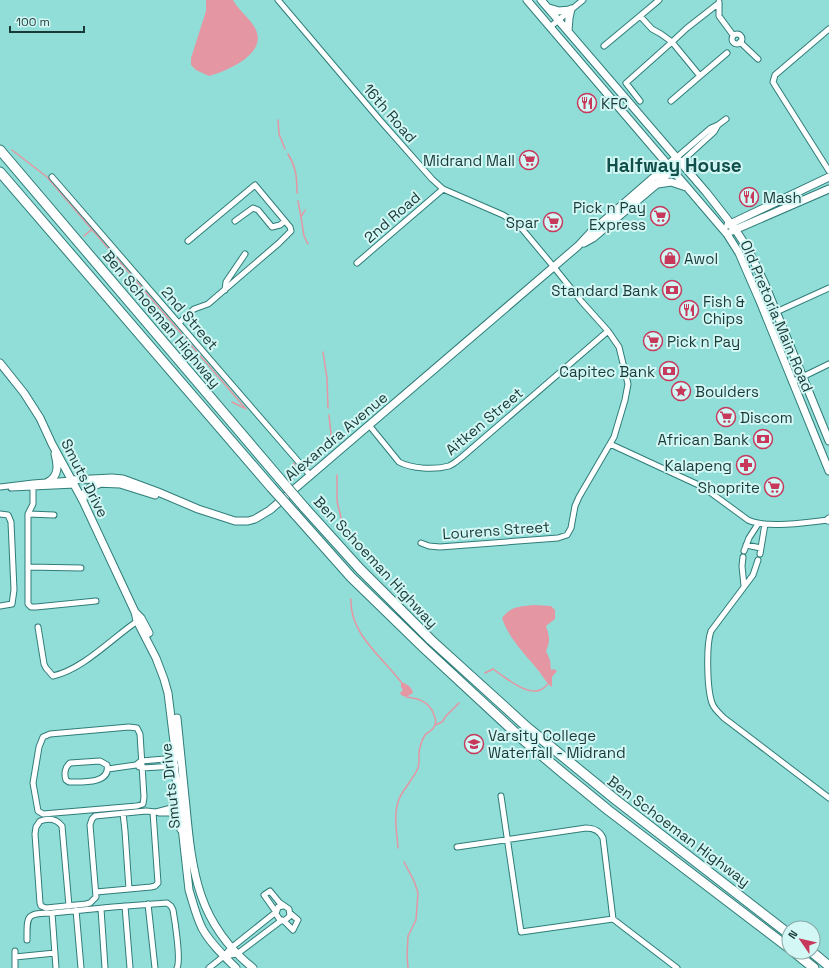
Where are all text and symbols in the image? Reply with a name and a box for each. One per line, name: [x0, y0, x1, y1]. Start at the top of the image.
scale bar: [10, 8, 84, 34]
text: 100 m: [16, 14, 50, 30]
street label: 16th Road: [359, 80, 421, 146]
restaurant icon: KFC: [576, 92, 598, 114]
place label: KFC: [601, 94, 628, 113]
supermarket icon: Midrand Mall: [518, 149, 540, 171]
place label: Midrand Mall: [423, 151, 515, 170]
district label: Halfway House: [606, 153, 742, 178]
restaurant icon: Mash: [738, 186, 760, 208]
street label: 2nd Road: [360, 187, 424, 247]
place label: Mash: [763, 188, 802, 207]
place label: Pick n Pay Express: [573, 198, 646, 234]
supermarket icon: Pick n Pay Express: [649, 205, 671, 227]
supermarket icon: Spar: [542, 211, 564, 233]
place label: Spar: [506, 213, 539, 232]
street label: Old Pretoria Main Road: [736, 237, 818, 395]
street label: Ben Schoeman Highway: [99, 246, 225, 392]
shop icon: Awol: [659, 247, 681, 269]
place label: Awol: [684, 249, 718, 268]
bank icon: Standard Bank: [661, 279, 683, 301]
place label: Standard Bank: [551, 281, 658, 300]
street label: 2nd Street: [157, 282, 223, 354]
place label: Fish & Chips: [703, 292, 745, 328]
restaurant icon: Fish & Chips: [678, 299, 700, 321]
supermarket icon: Pick n Pay: [642, 330, 664, 352]
place label: Pick n Pay: [667, 332, 740, 351]
bank icon: Capitec Bank: [658, 360, 680, 382]
place label: Capitec Bank: [559, 362, 655, 381]
place icon: Boulders: [670, 380, 692, 402]
place label: Boulders: [695, 382, 759, 401]
street label: Aitken Street: [441, 383, 527, 459]
street label: Alexandra Avenue: [281, 387, 391, 485]
supermarket icon: Discom: [715, 406, 737, 428]
place label: Discom: [740, 408, 793, 427]
bank icon: African Bank: [752, 428, 774, 450]
place label: African Bank: [657, 430, 749, 449]
street label: Smuts Drive: [57, 435, 113, 521]
pharmacy icon: Kalapeng: [735, 454, 757, 476]
place label: Kalapeng: [665, 456, 732, 475]
supermarket icon: Shoprite: [763, 476, 785, 498]
place label: Shoprite: [698, 478, 760, 497]
street label: Ben Schoeman Highway: [310, 492, 442, 632]
street label: Lourens Street: [442, 517, 550, 543]
place label: Varsity College Waterfall - Midrand: [488, 726, 626, 762]
school or university icon: Varsity College Waterfall - Midrand: [463, 733, 485, 755]
street label: Smuts Drive: [156, 742, 184, 830]
street label: Ben Schoeman Highway: [604, 771, 754, 891]
north arrow: [781, 920, 821, 960]
text: N: [785, 927, 801, 941]

